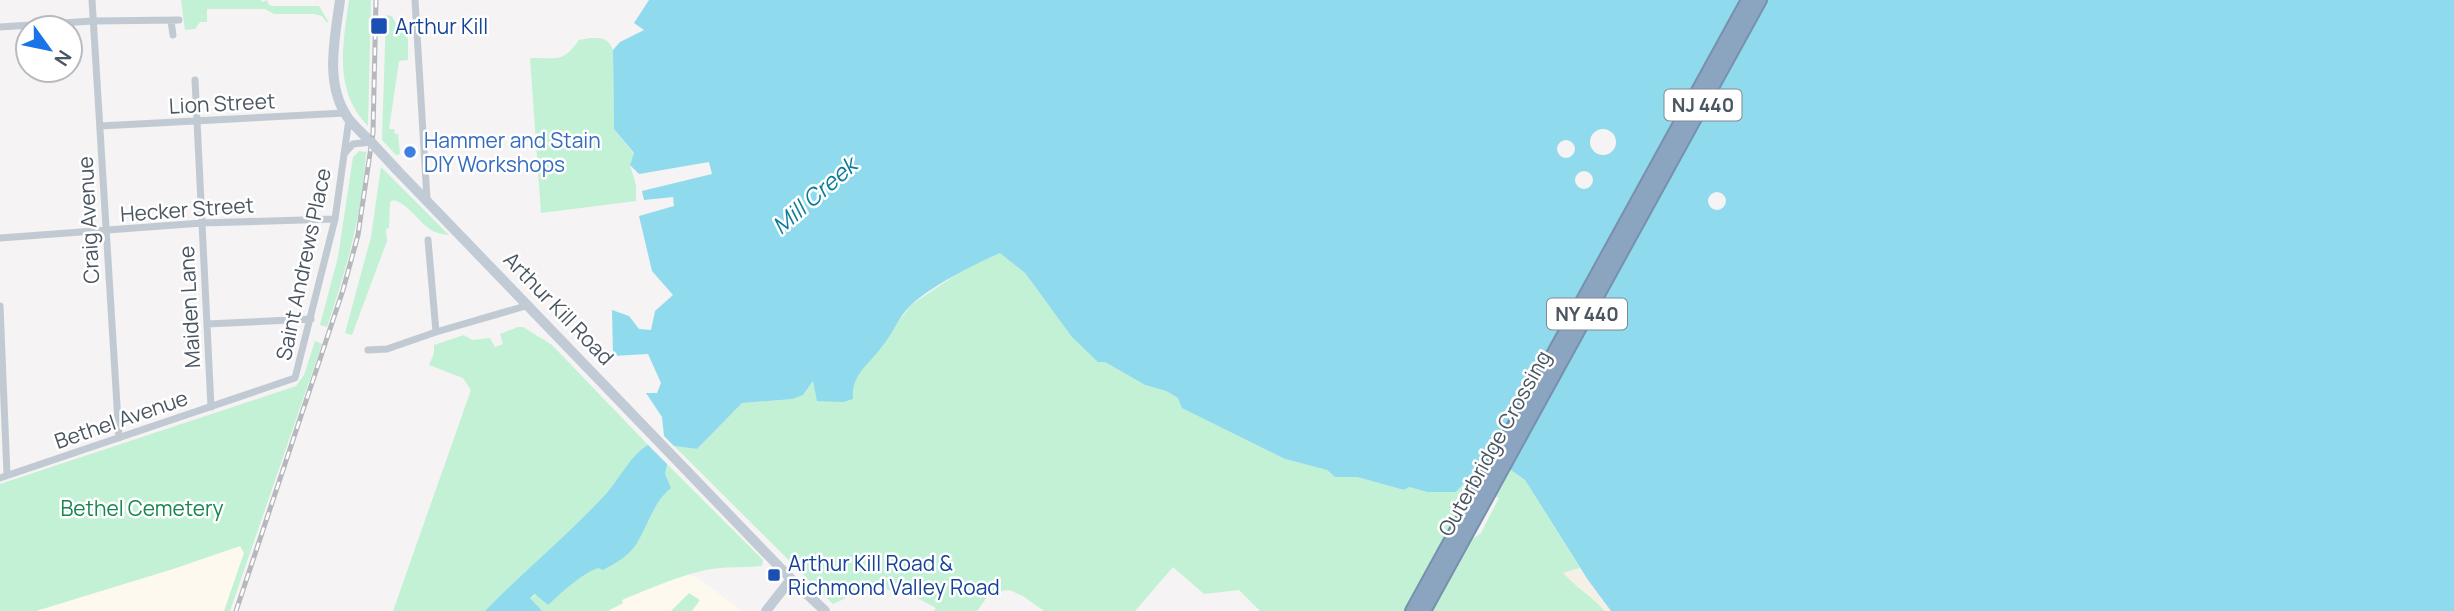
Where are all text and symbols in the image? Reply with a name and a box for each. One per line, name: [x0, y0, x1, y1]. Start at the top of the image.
place label: Arthur Kill: [395, 12, 488, 40]
north arrow: [14, 14, 84, 84]
marker: Arthur Kill: [369, 16, 389, 36]
text: N: [49, 45, 78, 71]
street label: Lion Street: [168, 86, 276, 120]
road number: NJ 440: [1664, 90, 1742, 120]
place label: Hammer and Stain DIY Workshops: [424, 126, 601, 178]
marker: Hammer and Stain DIY Workshops: [402, 144, 418, 160]
water label: Mill Creek: [765, 147, 866, 241]
street label: Craig Avenue: [71, 156, 105, 284]
street label: Saint Andrews Place: [269, 165, 337, 363]
street label: Hecker Street: [119, 190, 255, 228]
street label: Maiden Lane: [172, 245, 206, 369]
street label: Arthur Kill Road: [498, 245, 620, 371]
road number: NY 440: [1547, 298, 1627, 330]
street label: Outerbridge Crossing: [1431, 345, 1557, 541]
street label: Bethel Avenue: [51, 383, 191, 455]
park label: Bethel Cemetery: [60, 494, 224, 522]
place label: Arthur Kill Road & Richmond Valley Road: [788, 549, 1000, 601]
marker: Arthur Kill Road & Richmond Valley Road: [766, 567, 782, 583]

